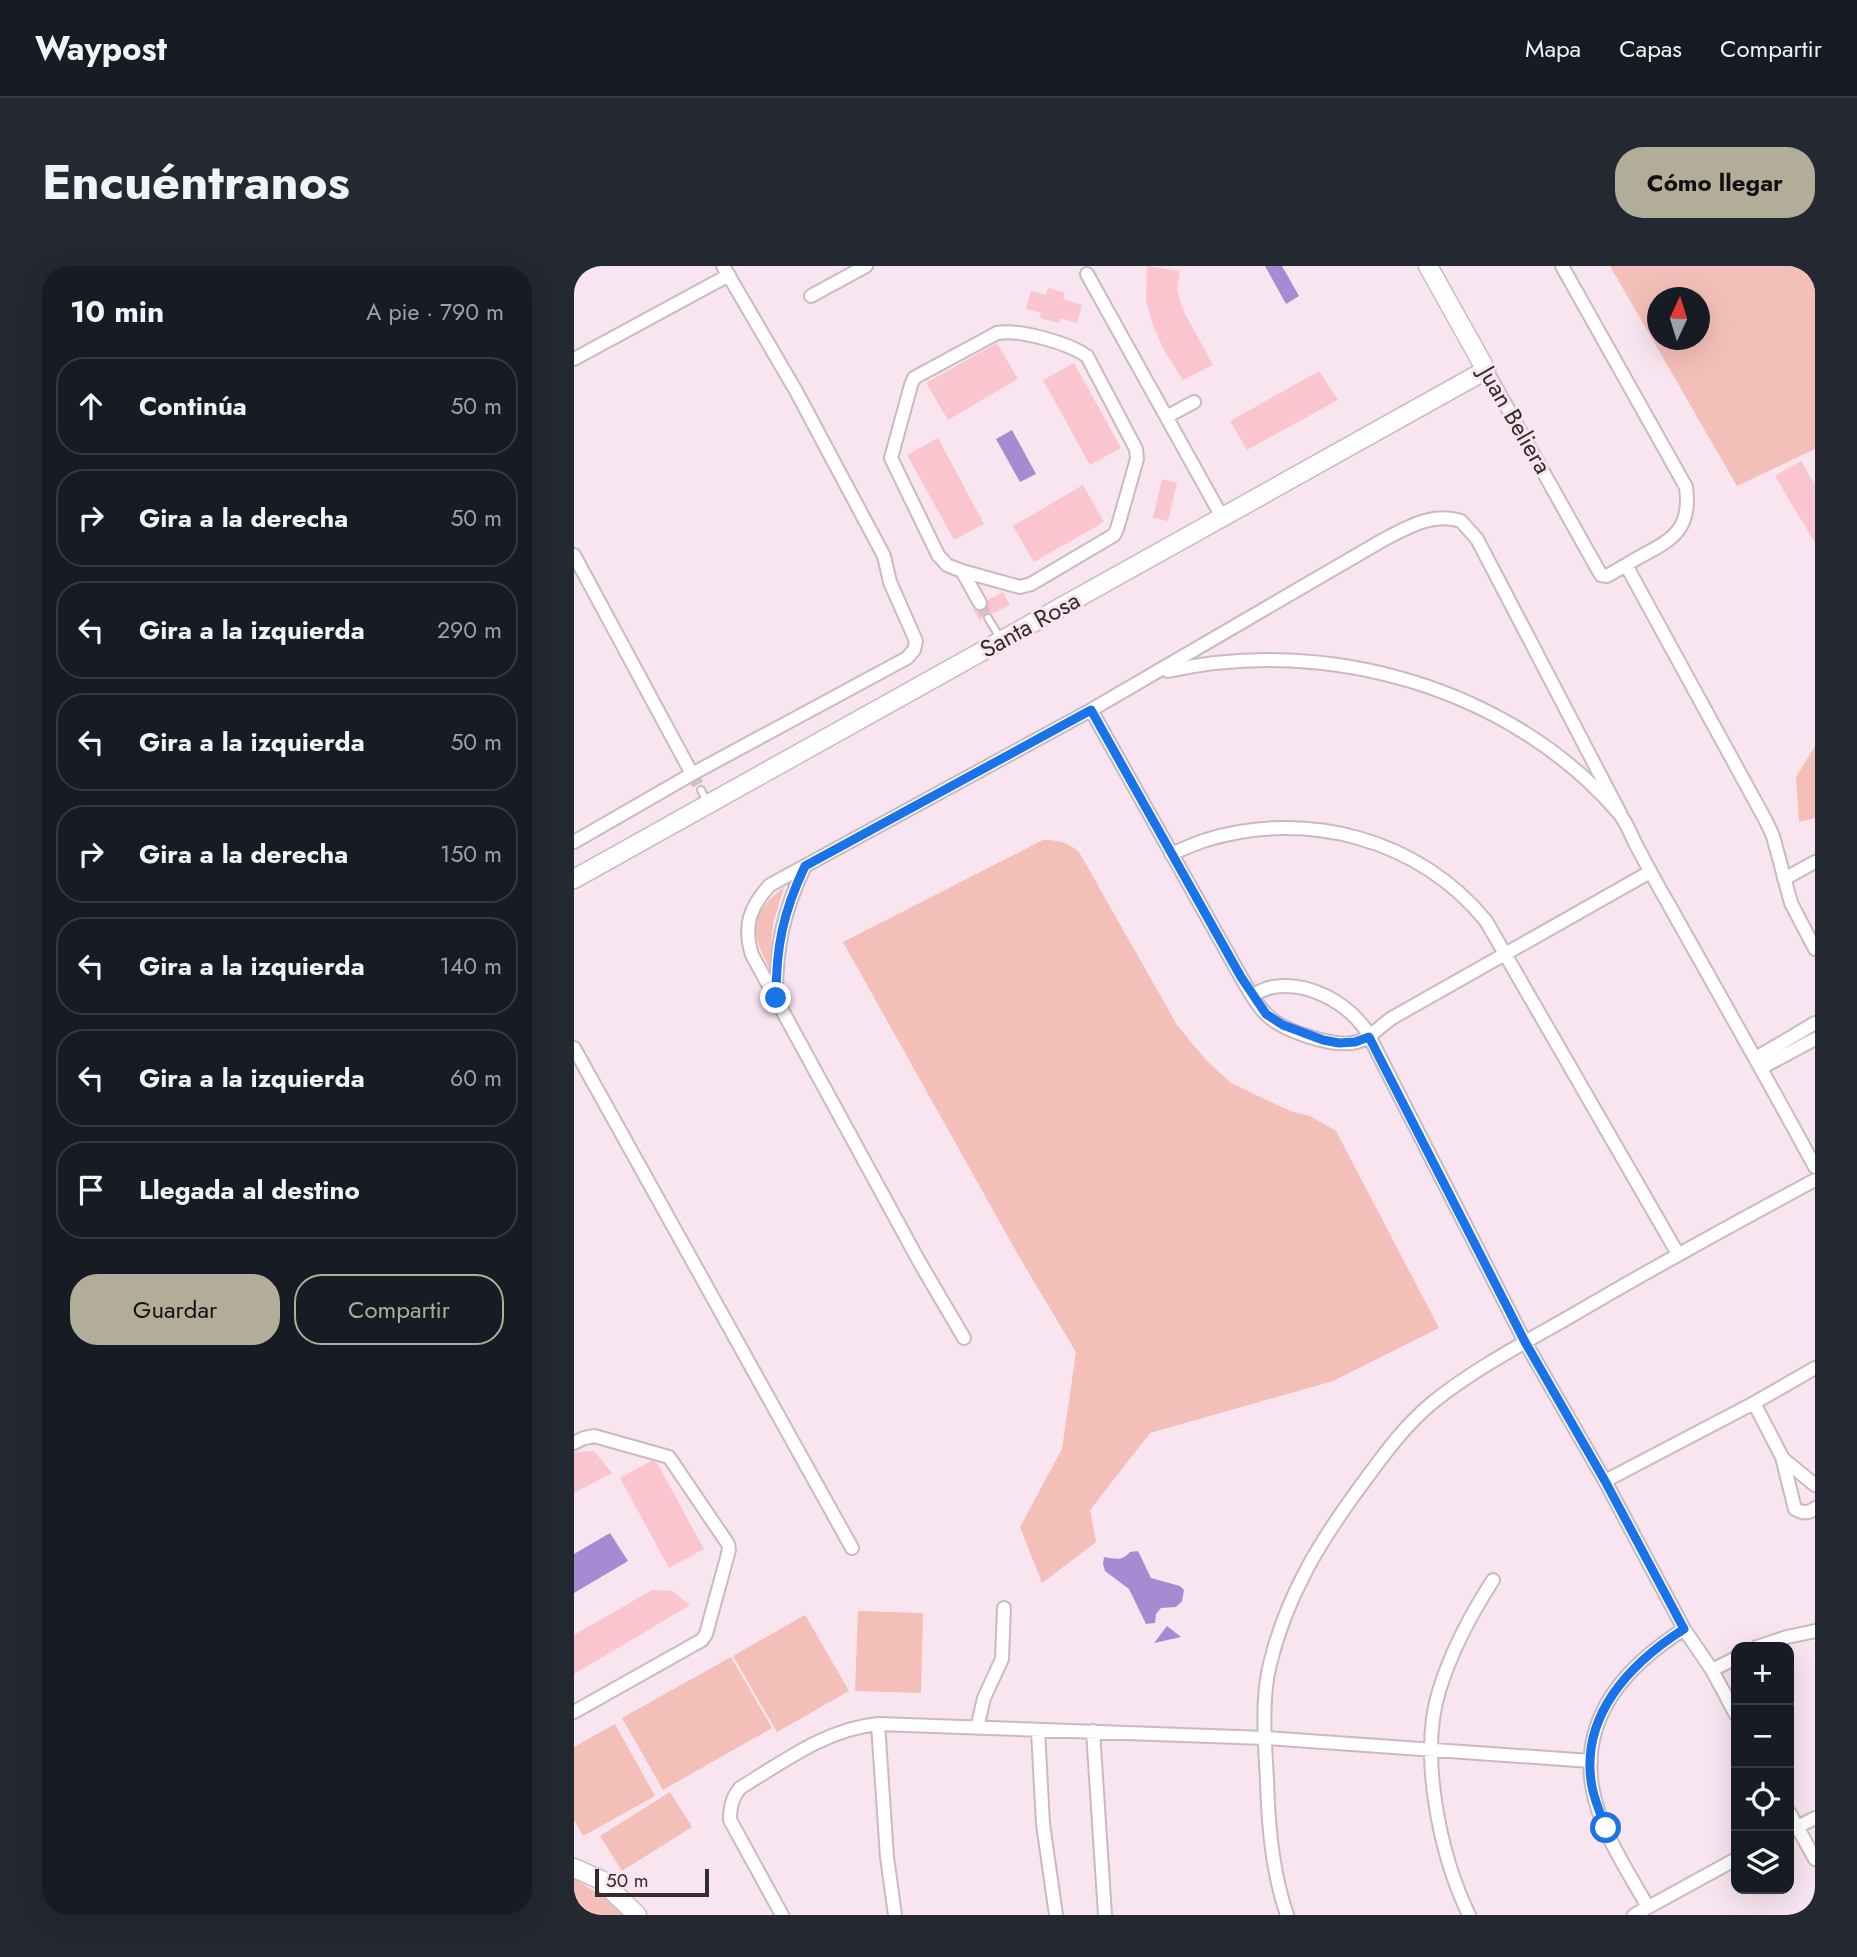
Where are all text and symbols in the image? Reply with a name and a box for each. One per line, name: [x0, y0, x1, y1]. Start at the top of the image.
text: Waypost: [35, 25, 167, 72]
text: Mapa: [1525, 31, 1581, 66]
text: Capas: [1619, 31, 1682, 66]
text: Compartir: [1720, 31, 1822, 66]
text: Encuéntranos: [42, 147, 350, 217]
button: Cómo llegar: [1615, 147, 1815, 218]
north arrow: [1647, 287, 1710, 350]
text: 10 min: [70, 290, 164, 333]
text: A pie · 790 m: [366, 295, 504, 329]
street label: Juan Beliera: [1469, 357, 1560, 480]
icon: ahead: [72, 387, 110, 425]
text: Continúa: [139, 387, 247, 425]
text: 50 m: [450, 389, 502, 423]
icon: right: [72, 499, 110, 537]
text: Gira a la derecha: [139, 499, 348, 537]
text: 50 m: [450, 501, 502, 535]
street label: Santa Rosa: [973, 583, 1086, 666]
icon: left: [72, 611, 110, 649]
text: Gira a la izquierda: [139, 611, 365, 649]
text: 290 m: [437, 613, 502, 647]
icon: left: [72, 723, 110, 761]
text: Gira a la izquierda: [139, 723, 365, 761]
text: 50 m: [450, 725, 502, 759]
icon: right: [72, 835, 110, 873]
text: Gira a la derecha: [139, 835, 348, 873]
text: 150 m: [440, 837, 502, 871]
icon: left: [72, 947, 110, 985]
text: Gira a la izquierda: [139, 947, 365, 985]
text: 140 m: [440, 949, 502, 983]
route end: [760, 982, 791, 1013]
icon: left: [72, 1059, 110, 1097]
text: Gira a la izquierda: [139, 1059, 365, 1097]
text: 60 m: [450, 1061, 502, 1095]
icon: arrive: [72, 1171, 110, 1209]
text: Llegada al destino: [139, 1171, 360, 1209]
button: Guardar: [70, 1274, 280, 1345]
button: Compartir: [294, 1274, 504, 1345]
map controls: [1731, 1642, 1794, 1894]
button: +: [1731, 1642, 1794, 1705]
button: −: [1731, 1705, 1794, 1768]
button: locate: [1731, 1768, 1794, 1831]
route start: [1590, 1812, 1621, 1843]
button: layers: [1731, 1831, 1794, 1894]
scale bar: [595, 1866, 709, 1898]
text: 50 m: [606, 1867, 649, 1894]

